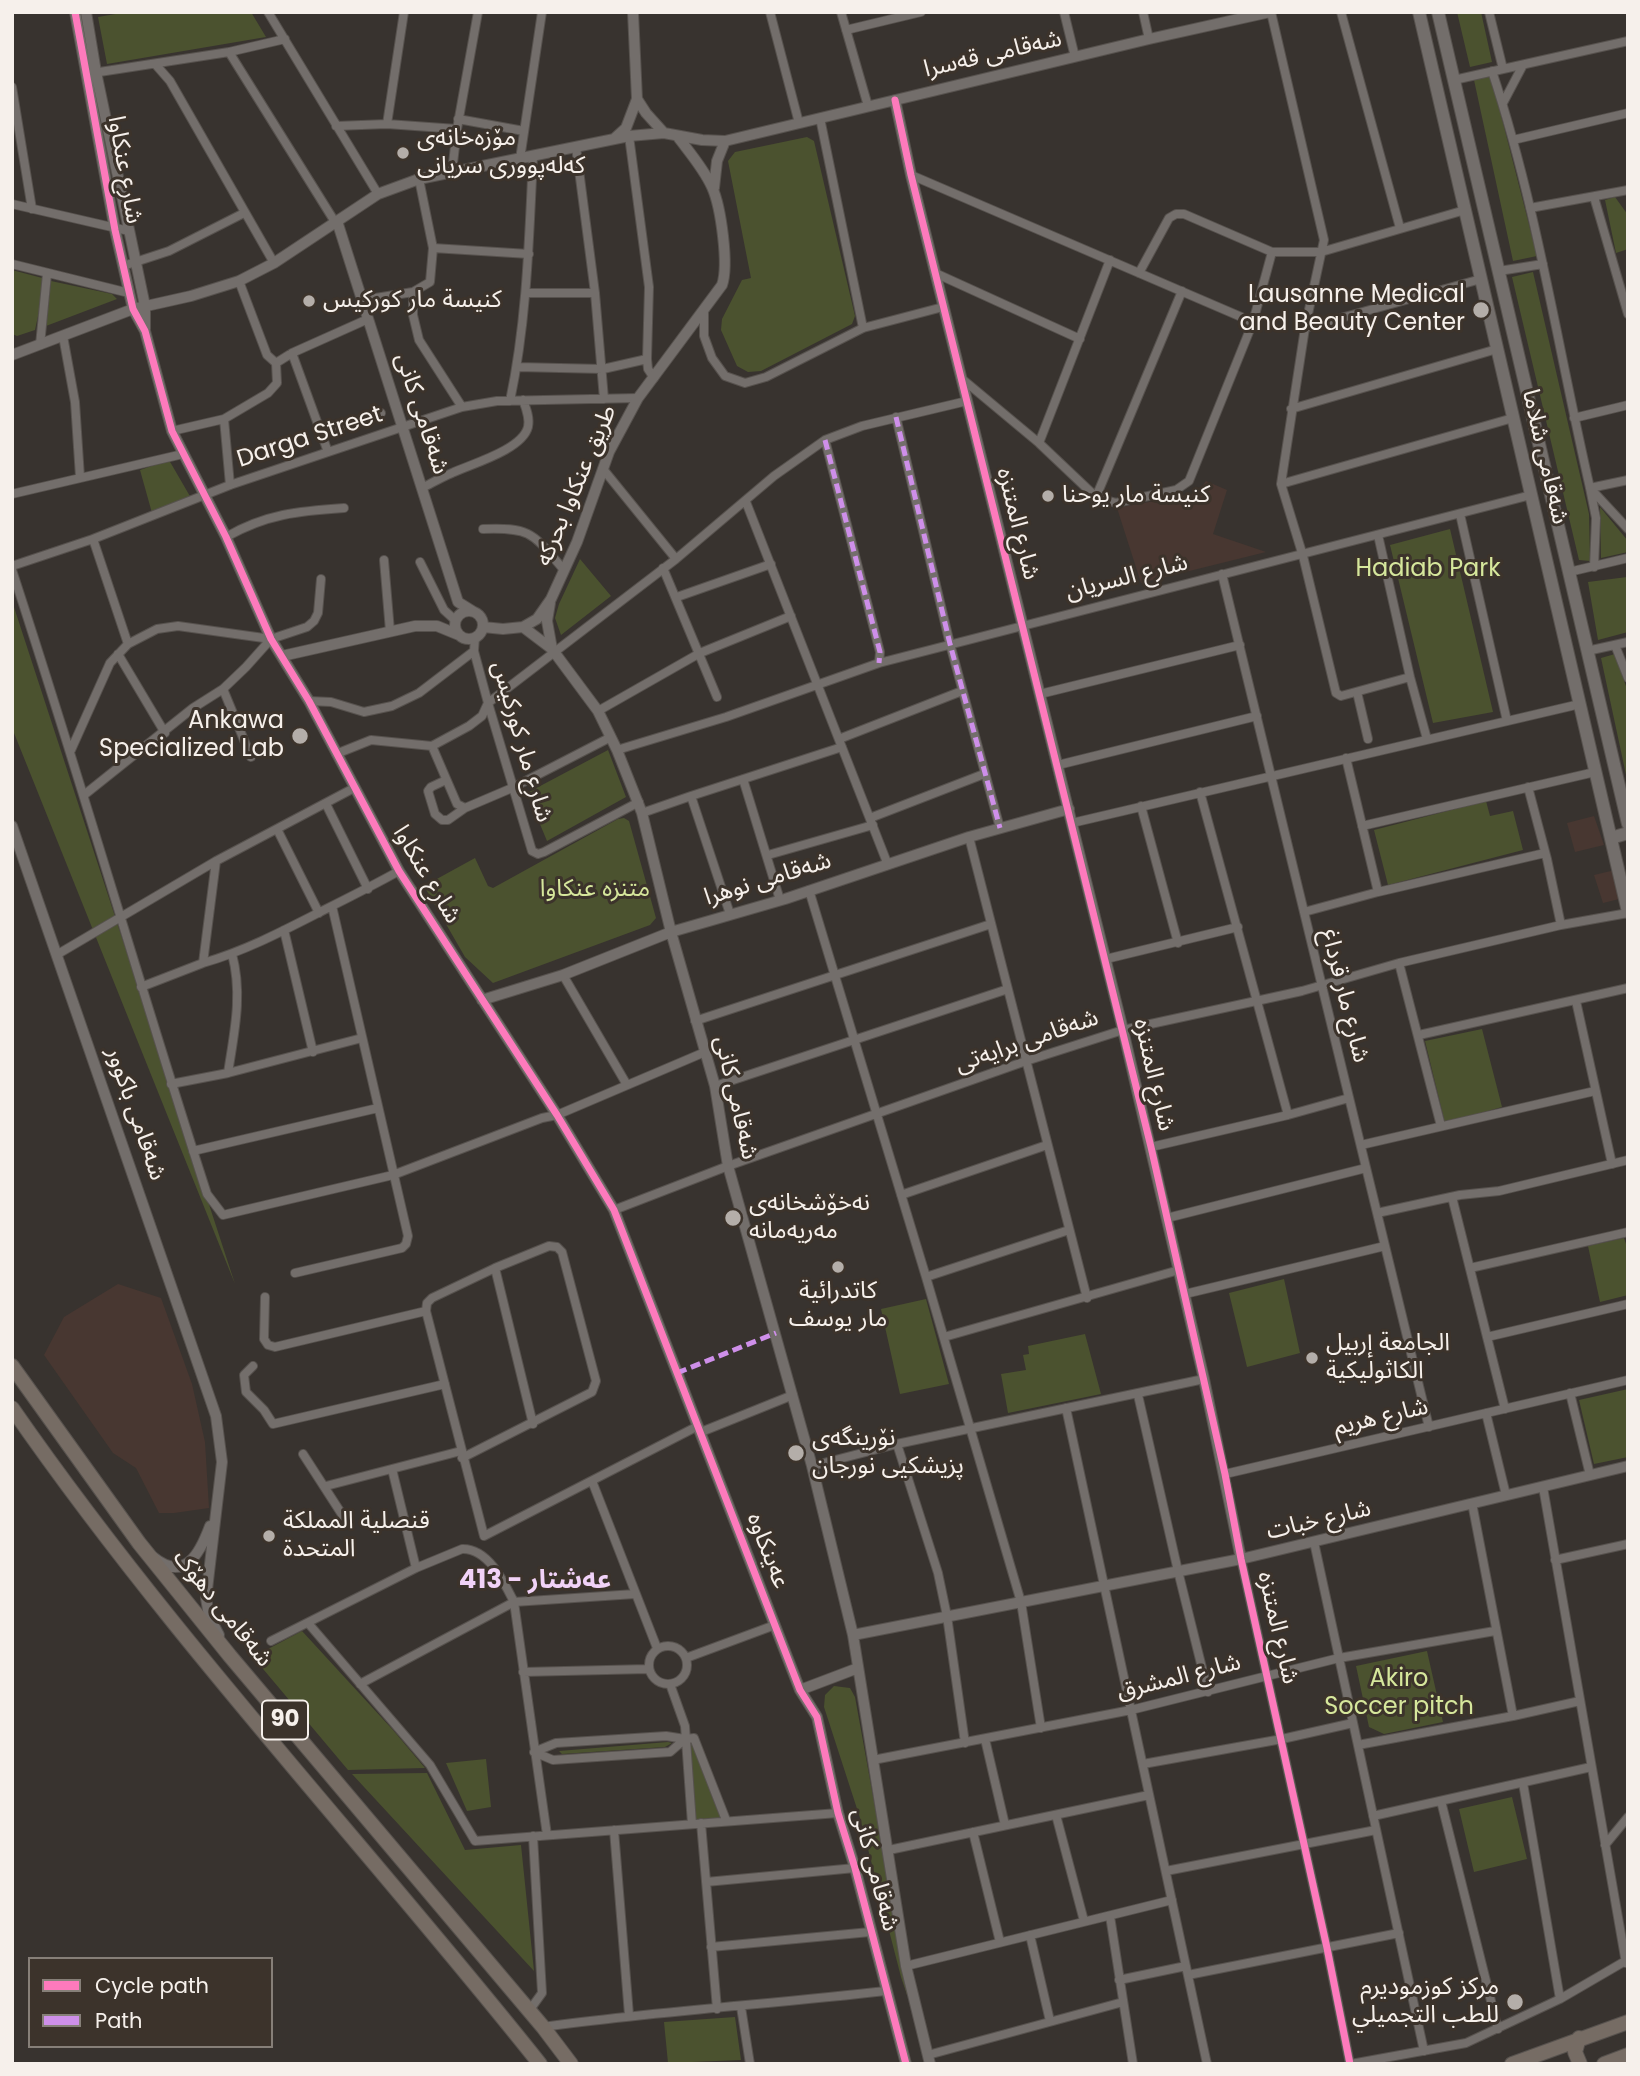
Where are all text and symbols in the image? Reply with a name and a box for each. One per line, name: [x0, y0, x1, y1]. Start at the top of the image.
street label: شەقامی قەسرا: [921, 25, 1065, 85]
street label: شارع عنكاوا: [100, 114, 148, 226]
place label: مۆزەخانەی کەلەپووری سریانی: [417, 125, 585, 181]
marker: مۆزەخانەی کەلەپووری سریانی: [395, 145, 411, 161]
place label: Lausanne Medical and Beauty Center: [1240, 282, 1465, 338]
place label: كنيسة مار كوركيس: [323, 287, 502, 315]
marker: كنيسة مار كوركيس: [301, 293, 317, 309]
marker: Lausanne Medical and Beauty Center: [1471, 300, 1491, 320]
street label: شەقامی کانی: [388, 350, 454, 478]
street label: شەقامی شلاما: [1514, 387, 1574, 527]
street label: Darga Street: [234, 401, 386, 475]
street label: طريق عنكاوا بحركه: [530, 401, 624, 571]
street label: شارع المتنزه: [989, 465, 1045, 583]
place label: كنيسة مار يوحنا: [1062, 482, 1210, 510]
marker: كنيسة مار يوحنا: [1040, 488, 1056, 504]
street label: شارع السريان: [1063, 549, 1191, 607]
park label: Hadiab Park: [1355, 556, 1501, 584]
street label: شارع مار كوركيس: [484, 658, 558, 826]
place label: Ankawa Specialized Lab: [99, 708, 284, 764]
marker: Ankawa Specialized Lab: [290, 726, 310, 746]
street label: شارع عنكاوا: [386, 821, 466, 929]
street label: شەقامی نوهرا: [701, 847, 835, 913]
park label: متنزه عنكاوا: [540, 876, 650, 904]
street label: شارع مار قرداغ: [1313, 926, 1375, 1066]
street label: شەقامی برایەتی: [952, 1004, 1102, 1080]
street label: شارع المتنزه: [1126, 1016, 1180, 1134]
street label: شەقامی کانی: [707, 1033, 763, 1163]
street label: شەقامی باکوور: [99, 1044, 171, 1184]
place label: نەخۆشخانەی مەریەمانە: [749, 1190, 870, 1246]
marker: نەخۆشخانەی مەریەمانە: [723, 1208, 743, 1228]
marker: كاتدرائية مار يوسف: [830, 1259, 846, 1275]
place label: كاتدرائية مار يوسف: [789, 1278, 887, 1334]
place label: الجامعة إربيل الكاثوليكية: [1326, 1330, 1450, 1386]
marker: الجامعة إربيل الكاثوليكية: [1304, 1350, 1320, 1366]
street label: شارع هريم: [1331, 1393, 1431, 1443]
place label: نۆرینگەی پزیشکیی نورجان: [812, 1425, 964, 1481]
marker: نۆرینگەی پزیشکیی نورجان: [786, 1443, 806, 1463]
street label: شارع خبات: [1264, 1495, 1374, 1547]
place label: قنصلية المملكة المتحدة: [283, 1508, 430, 1564]
street label: عەینکاوە: [739, 1509, 795, 1593]
marker: قنصلية المملكة المتحدة: [261, 1528, 277, 1544]
street label: شەقامی دهۆک: [166, 1545, 278, 1673]
district label: عه‌شتار - 413: [459, 1565, 611, 1597]
street label: شارع المتنزه: [1250, 1569, 1304, 1687]
street label: شارع المشرق: [1114, 1649, 1244, 1707]
park label: Akiro Soccer pitch: [1324, 1666, 1474, 1722]
road number: 90: [262, 1700, 308, 1740]
street label: شەقامی کانی: [844, 1805, 904, 1935]
legend: [28, 1957, 273, 2048]
text: Cycle path: [95, 1971, 209, 2000]
place label: مركز كوزموديرم للطب التجميلي: [1352, 1974, 1499, 2030]
marker: مركز كوزموديرم للطب التجميلي: [1505, 1992, 1525, 2012]
text: Path: [95, 2006, 142, 2035]

